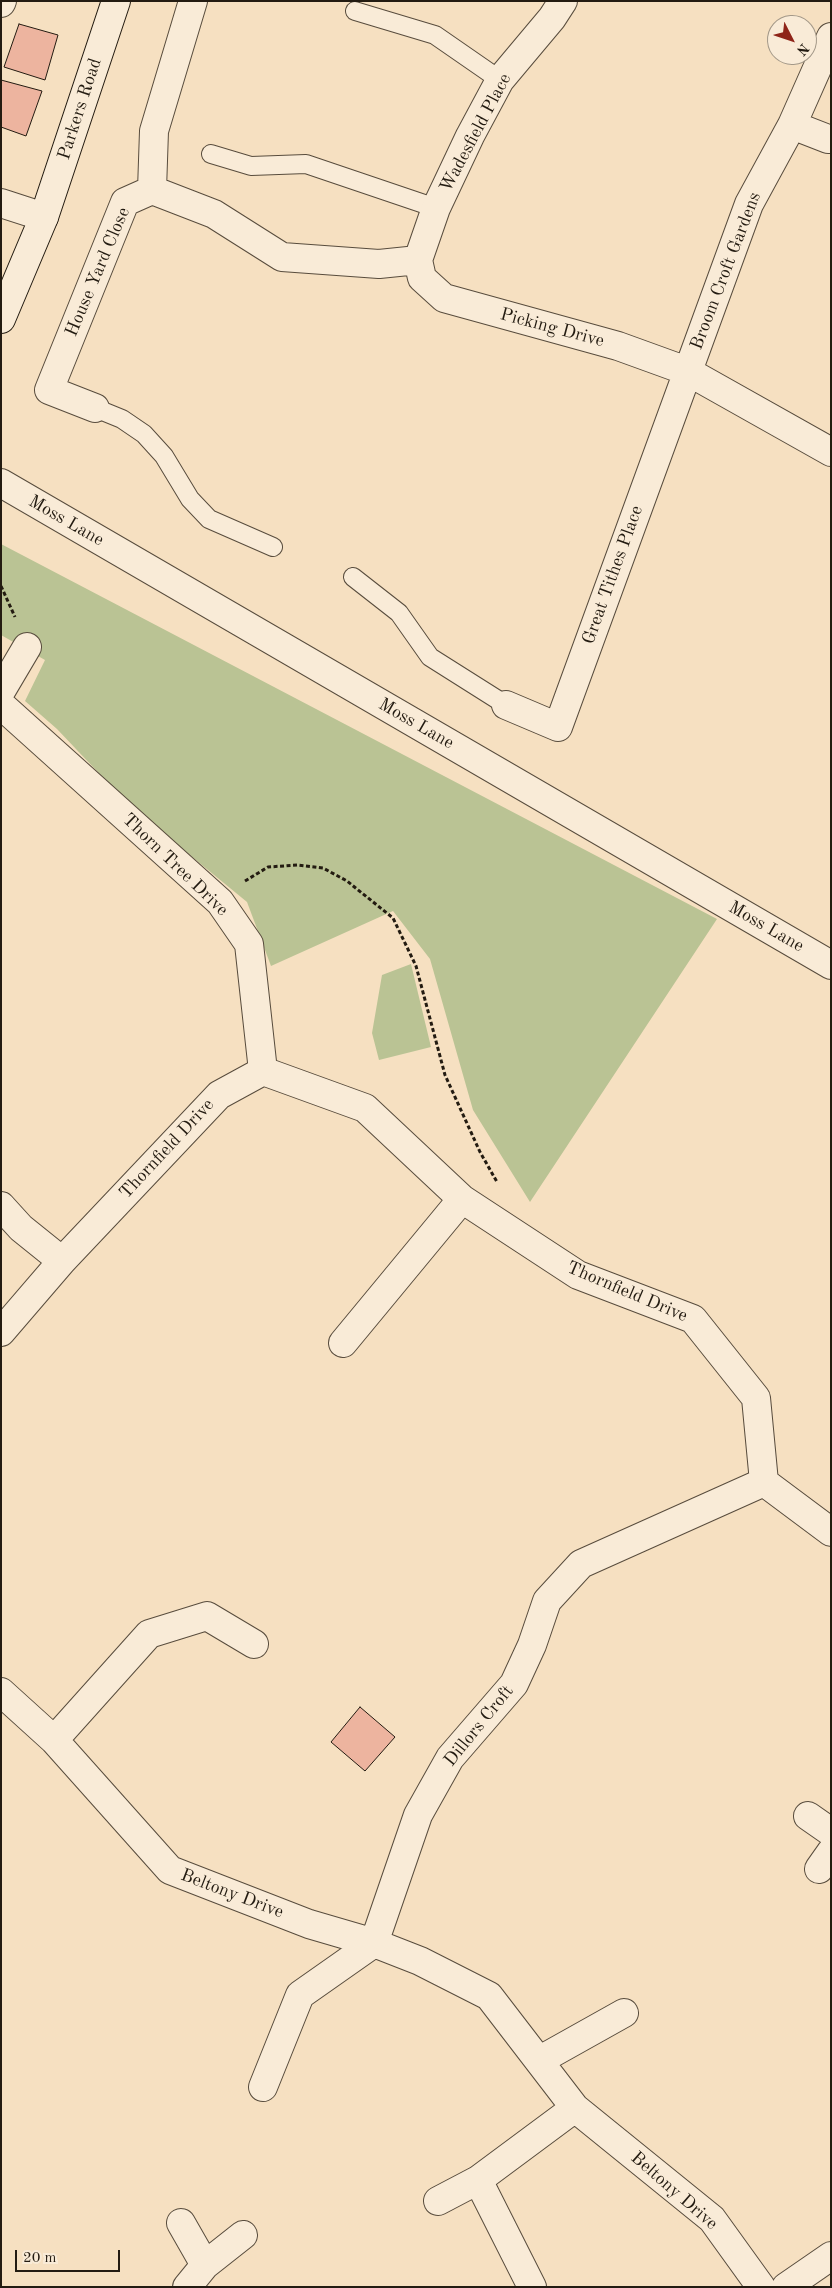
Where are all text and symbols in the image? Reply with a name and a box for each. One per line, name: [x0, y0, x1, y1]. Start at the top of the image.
north arrow: [767, 15, 817, 65]
text: N: [794, 41, 811, 58]
street label: Parkers Road: [53, 55, 107, 163]
street label: Wadesfield Place: [436, 70, 516, 196]
street label: Broom Croft Gardens: [686, 189, 766, 353]
street label: House Yard Close: [61, 204, 135, 340]
street label: Picking Drive: [498, 304, 606, 352]
street label: Moss Lane: [24, 491, 108, 551]
street label: Great Tithes Place: [578, 503, 648, 647]
street label: Moss Lane: [374, 694, 458, 754]
street label: Thorn Tree Drive: [118, 809, 232, 921]
street label: Moss Lane: [724, 897, 808, 957]
street label: Thornfield Drive: [115, 1094, 219, 1204]
street label: Thornfield Drive: [563, 1257, 691, 1327]
street label: Dillors Croft: [440, 1681, 518, 1771]
street label: Beltony Drive: [178, 1865, 286, 1923]
street label: Beltony Drive: [626, 2147, 722, 2235]
scale bar: [18, 2240, 122, 2272]
text: 20 m: [23, 2251, 57, 2266]

